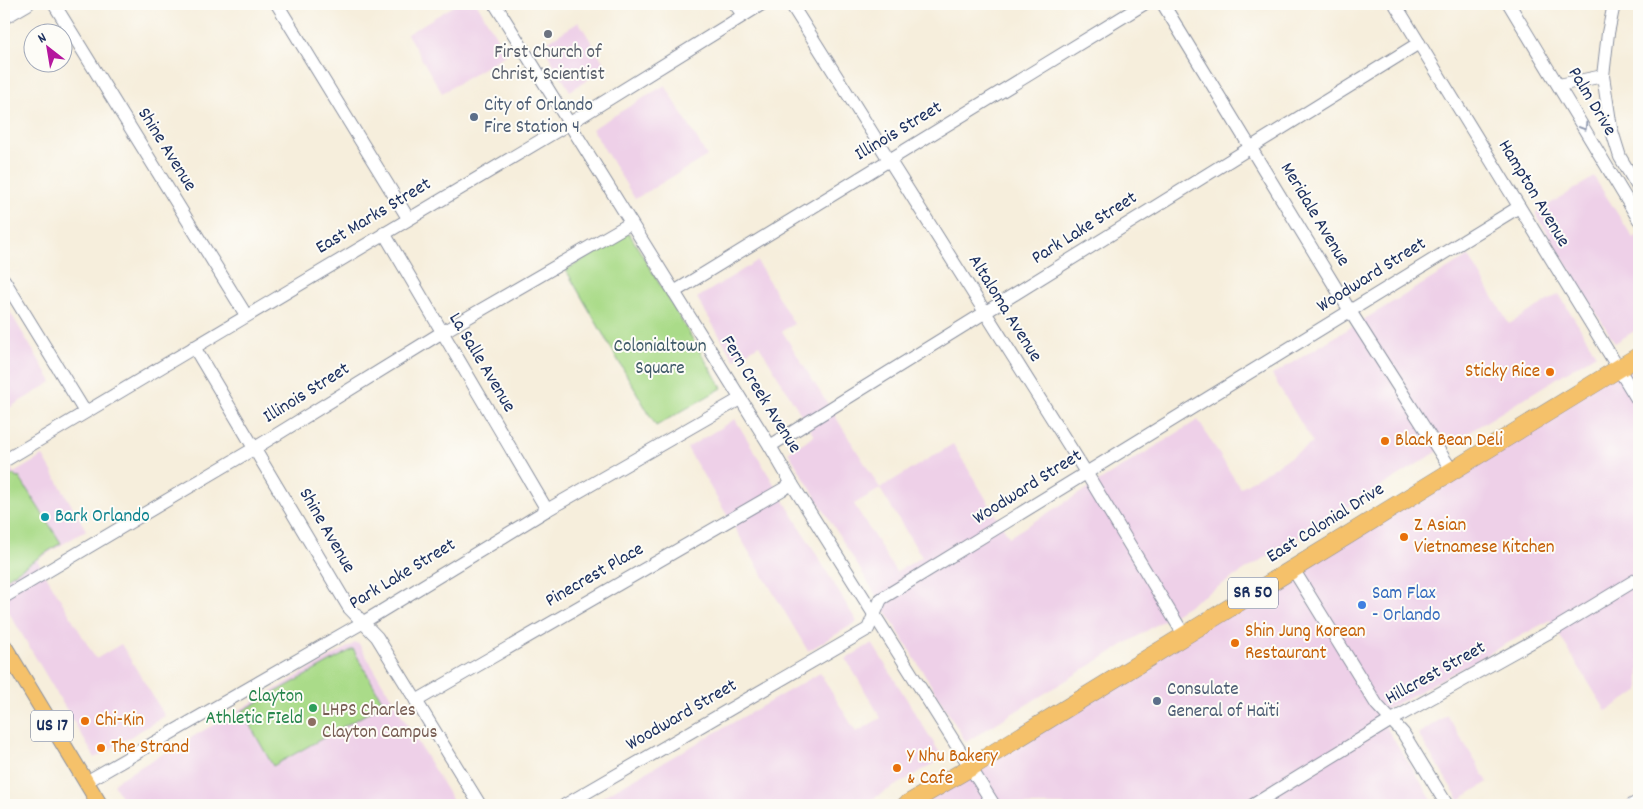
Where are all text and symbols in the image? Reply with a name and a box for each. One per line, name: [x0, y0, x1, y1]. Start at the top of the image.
north arrow: [22, 22, 72, 72]
text: N: [34, 28, 51, 49]
marker: First Church of Christ, Scientist: [542, 28, 554, 40]
place label: First Church of Christ, Scientist: [491, 40, 605, 89]
street label: Palm Drive: [1560, 62, 1622, 142]
place label: City of Orlando Fire Station 4: [484, 93, 593, 142]
street label: Illinois Street: [850, 95, 948, 169]
street label: Shine Avenue: [130, 103, 202, 197]
marker: City of Orlando Fire Station 4: [468, 111, 480, 123]
one-way arrow: [1577, 121, 1587, 130]
street label: Hampton Avenue: [1490, 135, 1576, 253]
street label: Meridale Avenue: [1272, 158, 1356, 272]
street label: East Marks Street: [311, 172, 437, 262]
street label: Park Lake Street: [1027, 186, 1143, 272]
street label: Woodward Street: [1312, 232, 1432, 320]
street label: Altaloma Avenue: [960, 250, 1048, 368]
street label: La Salle Avenue: [441, 308, 521, 418]
street label: Fern Creek Avenue: [713, 331, 807, 459]
park label: Colonialtown Square: [614, 334, 707, 383]
street label: Illinois Street: [258, 357, 356, 431]
place label: Sticky Rice: [1465, 359, 1540, 386]
marker: Sticky Rice: [1544, 366, 1556, 378]
place label: Black Bean Deli: [1395, 428, 1503, 455]
marker: Black Bean Deli: [1379, 435, 1391, 447]
street label: Woodward Street: [968, 444, 1088, 532]
street label: East Colonial Drive: [1262, 477, 1390, 571]
street label: Shine Avenue: [291, 484, 361, 578]
place label: Bark Orlando: [55, 504, 150, 531]
marker: Bark Orlando: [39, 511, 51, 523]
place label: Z Asian Vietnamese Kitchen: [1414, 513, 1555, 562]
marker: Z Asian Vietnamese Kitchen: [1398, 531, 1410, 543]
street label: Park Lake Street: [345, 533, 461, 617]
street label: Pinecrest Place: [541, 537, 649, 615]
road number: SR 50: [1228, 578, 1278, 608]
place label: Sam Flax - Orlando: [1372, 581, 1440, 630]
marker: Sam Flax - Orlando: [1356, 599, 1368, 611]
place label: Shin Jung Korean Restaurant: [1245, 619, 1366, 668]
street label: Hillcrest Street: [1381, 635, 1491, 713]
marker: Shin Jung Korean Restaurant: [1229, 637, 1241, 649]
street label: Woodward Street: [621, 673, 743, 759]
place label: Consulate General of Haïti: [1167, 677, 1280, 726]
place label: Clayton Athletic FIeld: [205, 684, 303, 733]
marker: Consulate General of Haïti: [1151, 695, 1163, 707]
place label: LHPS Charles Clayton Campus: [322, 698, 437, 747]
marker: Clayton Athletic FIeld: [307, 702, 319, 714]
place label: Chi-Kin: [95, 708, 144, 735]
road number: US 17: [31, 710, 73, 741]
marker: Chi-Kin: [79, 715, 91, 727]
marker: LHPS Charles Clayton Campus: [306, 716, 318, 728]
place label: The Strand: [111, 735, 189, 762]
marker: The Strand: [95, 742, 107, 754]
place label: Y Nhu Bakery & Cafe: [907, 744, 998, 793]
marker: Y Nhu Bakery & Cafe: [891, 762, 903, 774]

